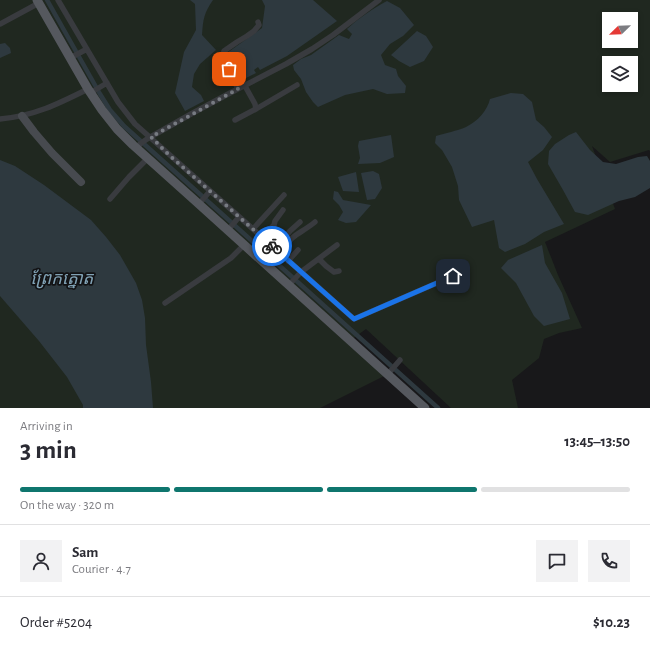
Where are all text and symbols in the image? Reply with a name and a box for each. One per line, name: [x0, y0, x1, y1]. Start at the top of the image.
north arrow: [602, 12, 638, 48]
map controls: [602, 12, 638, 92]
pin: [212, 52, 246, 86]
button: layers: [602, 56, 638, 92]
icon: bag: [218, 58, 240, 80]
courier: [252, 226, 292, 266]
icon: bike: [261, 235, 283, 257]
pin: [436, 259, 470, 293]
icon: home: [442, 265, 464, 287]
water label: ព្រែកត្នោត: [31, 269, 95, 289]
text: Arriving in: [20, 420, 73, 433]
text: 13:45–13:50: [564, 434, 630, 449]
text: 3 min: [20, 437, 77, 463]
text: On the way · 320 m: [20, 499, 114, 512]
button: person: [20, 540, 62, 582]
button: chat: [536, 540, 578, 582]
button: phone: [588, 540, 630, 582]
text: Sam: [72, 545, 98, 560]
text: Courier · 4.7: [72, 563, 131, 576]
text: Order #5204: [20, 615, 92, 630]
text: $10.23: [593, 615, 630, 630]

